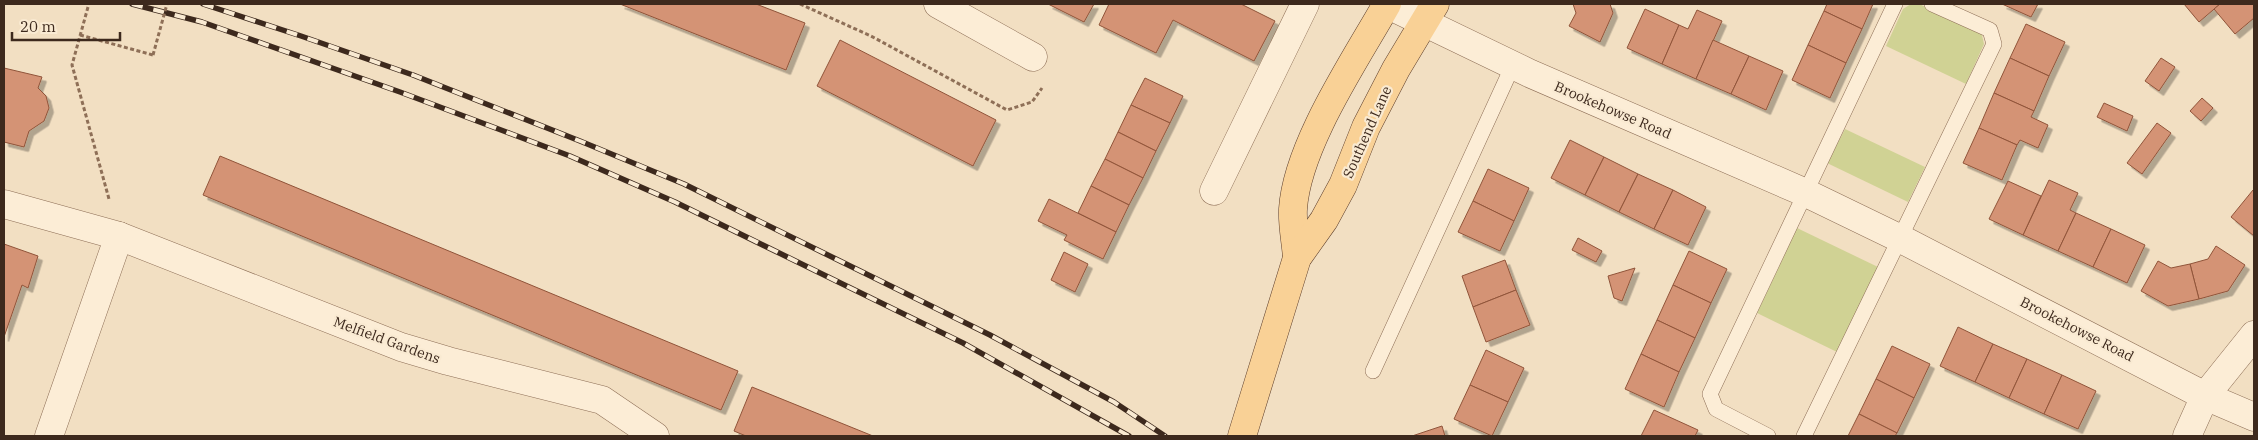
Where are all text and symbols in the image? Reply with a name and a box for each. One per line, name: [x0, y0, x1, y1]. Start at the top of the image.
scale bar: [12, 10, 120, 42]
text: 20 m: [20, 17, 56, 36]
street label: Brookehowse Road: [1552, 77, 1675, 143]
street label: Southend Lane: [1339, 83, 1395, 181]
street label: Brookehowse Road: [2017, 293, 2137, 366]
street label: Melfield Gardens: [331, 312, 443, 368]

